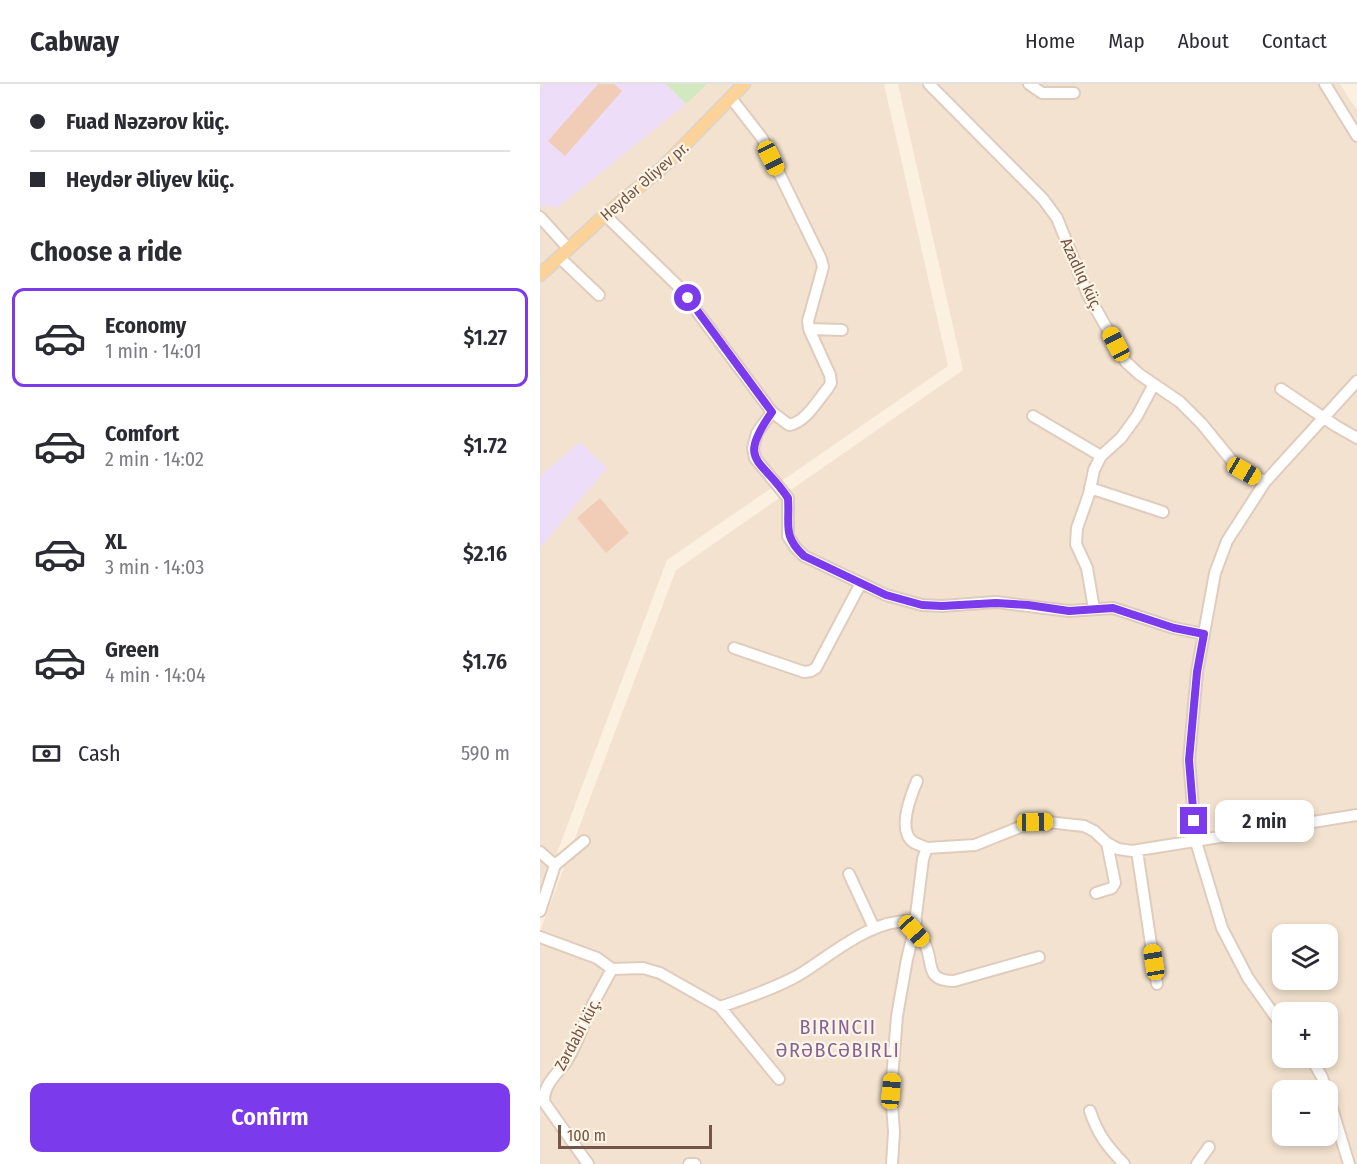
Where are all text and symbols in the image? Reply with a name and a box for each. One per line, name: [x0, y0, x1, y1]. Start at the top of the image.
text: Cabway: [30, 25, 119, 58]
text: Home: [1025, 28, 1075, 54]
text: Map: [1108, 28, 1145, 54]
text: About: [1178, 28, 1229, 54]
text: Contact: [1262, 28, 1327, 54]
text: Fuad Nəzərov küç.: [66, 108, 229, 135]
street label: Heydər Əliyev pr.: [597, 138, 692, 225]
car: [755, 138, 787, 178]
text: Heydər Əliyev küç.: [66, 166, 234, 193]
street label: Azadlıq küç.: [1057, 235, 1107, 313]
text: Choose a ride: [30, 236, 182, 268]
route start: [674, 284, 701, 311]
icon: car: [33, 311, 87, 365]
text: Economy: [105, 312, 186, 339]
text: $1.27: [464, 324, 507, 351]
car: [1100, 324, 1132, 364]
text: 1 min · 14:01: [105, 339, 202, 363]
icon: car: [33, 419, 87, 473]
text: Comfort: [105, 420, 179, 447]
text: $1.72: [463, 432, 507, 459]
text: 2 min · 14:02: [105, 447, 204, 471]
car: [1224, 454, 1264, 488]
icon: car: [33, 527, 87, 581]
text: XL: [105, 528, 127, 555]
text: $2.16: [463, 540, 507, 567]
text: 3 min · 14:03: [105, 555, 204, 579]
icon: car: [33, 635, 87, 689]
text: Green: [105, 636, 159, 663]
text: $1.76: [463, 648, 507, 675]
text: 4 min · 14:04: [105, 663, 206, 687]
icon: cash: [30, 737, 63, 770]
text: Cash: [78, 740, 121, 767]
text: 590 m: [461, 741, 510, 765]
callout: 2 min: [1215, 800, 1314, 842]
route end: [1180, 807, 1207, 834]
text: 2 min: [1242, 809, 1287, 833]
car: [1017, 813, 1053, 831]
car: [895, 912, 933, 950]
map controls: [1272, 924, 1338, 1146]
button: layers: [1272, 924, 1338, 990]
car: [1142, 943, 1166, 981]
street label: Zərdabi küç.: [550, 995, 604, 1074]
button: +: [1272, 1002, 1338, 1068]
district label: BIRINCII ƏRƏBCƏBIRLI: [776, 1015, 900, 1062]
car: [880, 1072, 902, 1110]
button: −: [1272, 1080, 1338, 1146]
button: Confirm: [30, 1083, 510, 1152]
scale bar: [558, 1122, 712, 1150]
text: 100 m: [567, 1126, 606, 1145]

